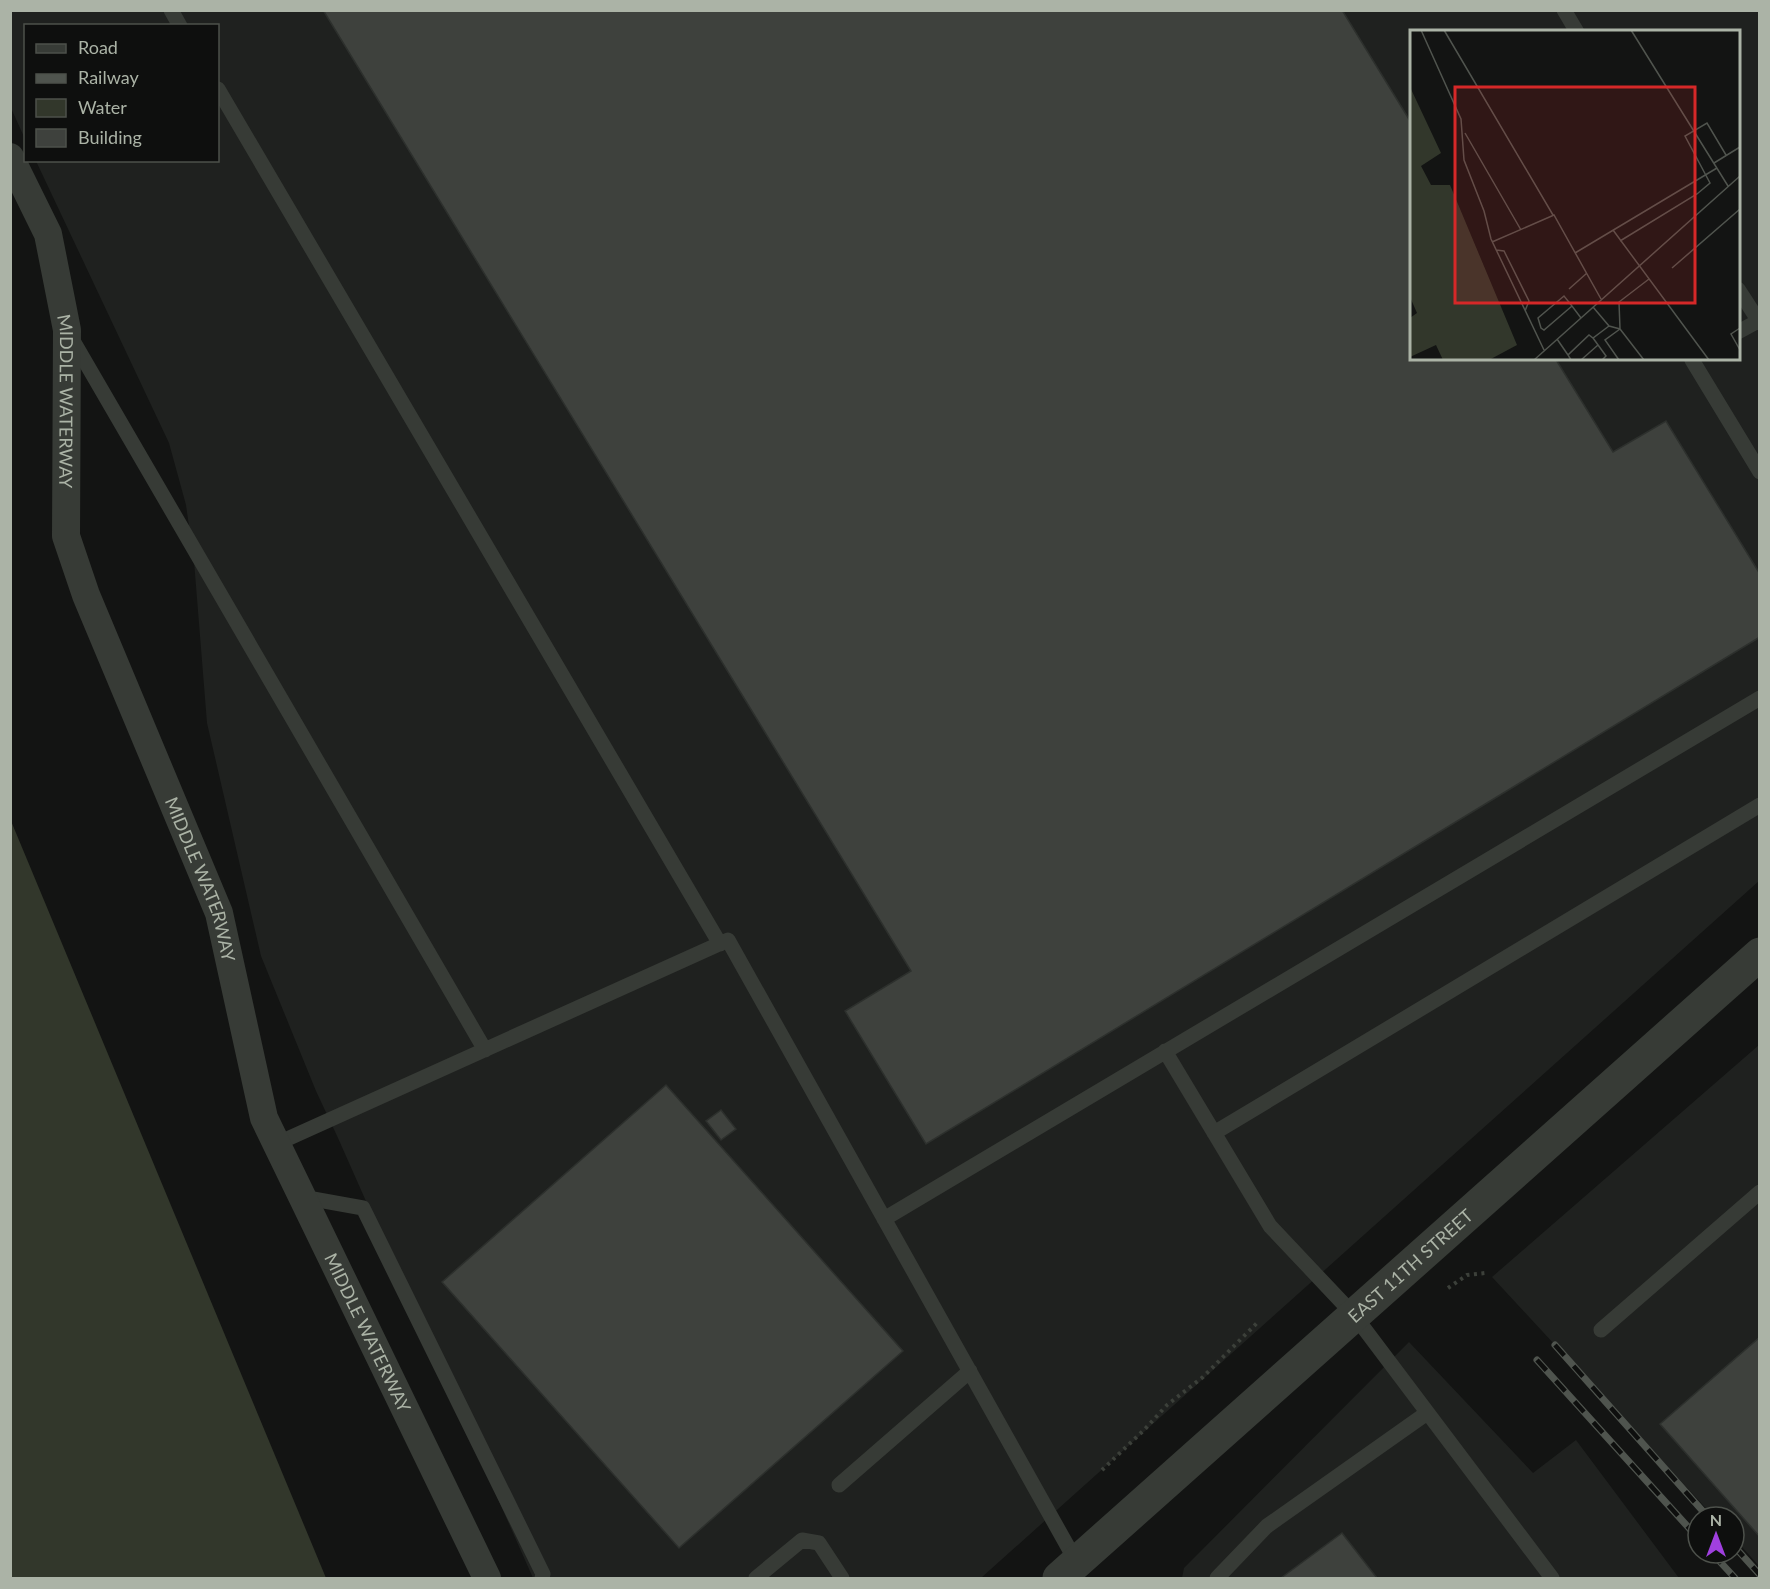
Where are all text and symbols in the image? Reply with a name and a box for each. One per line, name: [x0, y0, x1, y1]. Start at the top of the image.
legend: [24, 24, 219, 162]
inset map: [1410, 30, 1740, 360]
text: Road: [78, 36, 118, 58]
text: Railway: [78, 66, 139, 88]
text: Water: [78, 96, 127, 118]
text: Building: [78, 126, 142, 148]
street label: MIDDLE WATERWAY: [53, 312, 78, 489]
street label: MIDDLE WATERWAY: [161, 794, 240, 964]
street label: EAST 11TH STREET: [1343, 1204, 1477, 1327]
street label: MIDDLE WATERWAY: [320, 1249, 416, 1416]
north arrow: [1686, 1505, 1746, 1565]
text: N: [1710, 1510, 1722, 1529]

